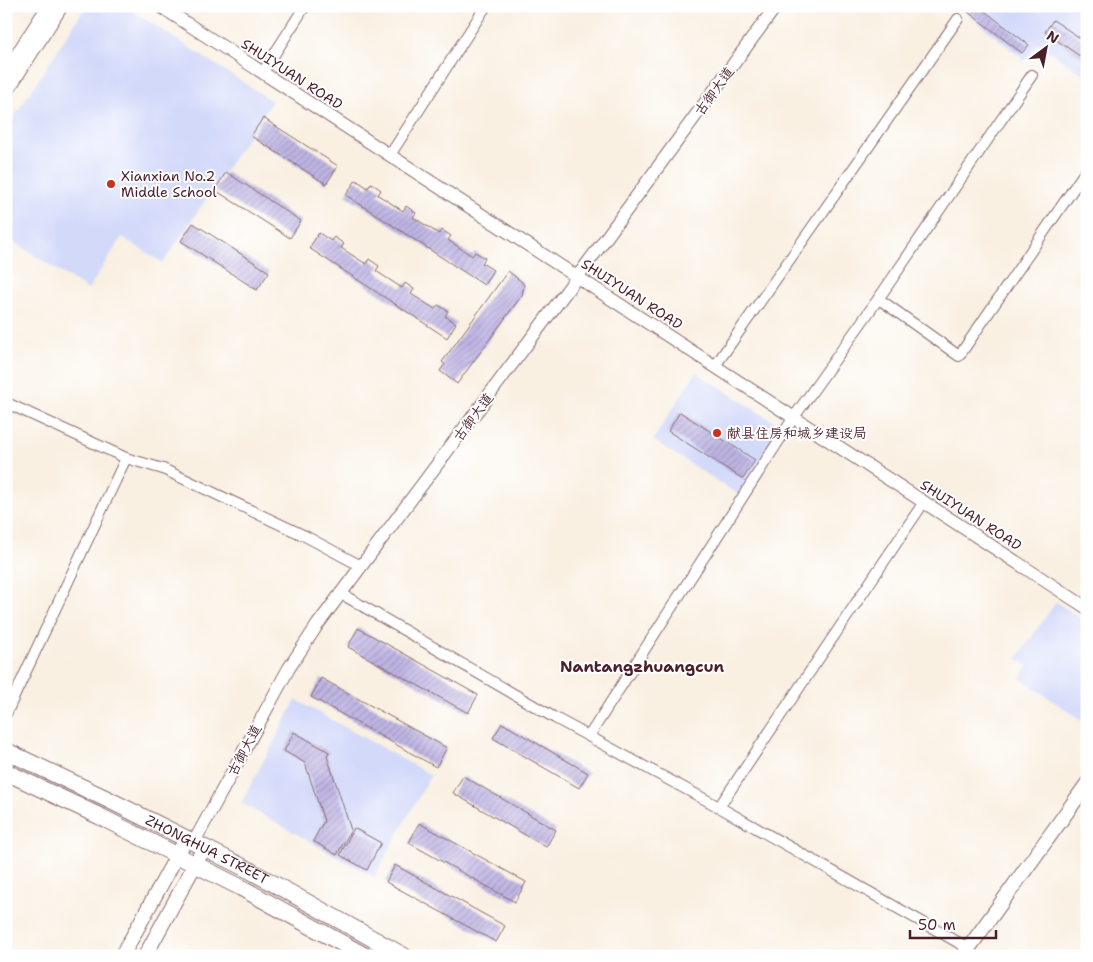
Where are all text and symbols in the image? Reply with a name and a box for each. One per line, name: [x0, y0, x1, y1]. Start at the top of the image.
north arrow: [1020, 22, 1070, 72]
text: N: [1043, 26, 1062, 48]
street label: SHUIYUAN ROAD: [238, 35, 346, 113]
street label: 古御大道: [690, 63, 738, 119]
place label: Xianxian No.2 Middle School: [121, 167, 217, 201]
marker: Xianxian No.2 Middle School: [105, 178, 117, 190]
street label: SHUIYUAN ROAD: [578, 255, 686, 333]
street label: 古御大道: [449, 389, 497, 445]
place label: 献县住房和城乡建设局: [727, 424, 867, 442]
marker: 献县住房和城乡建设局: [711, 427, 723, 439]
street label: SHUIYUAN ROAD: [917, 476, 1025, 554]
district label: Nantangzhuangcun: [560, 656, 724, 677]
street label: 古御大道: [223, 721, 265, 779]
street label: ZHONGHUA STREET: [143, 811, 272, 888]
scale bar: [910, 907, 997, 939]
text: 50 m: [918, 915, 956, 935]

